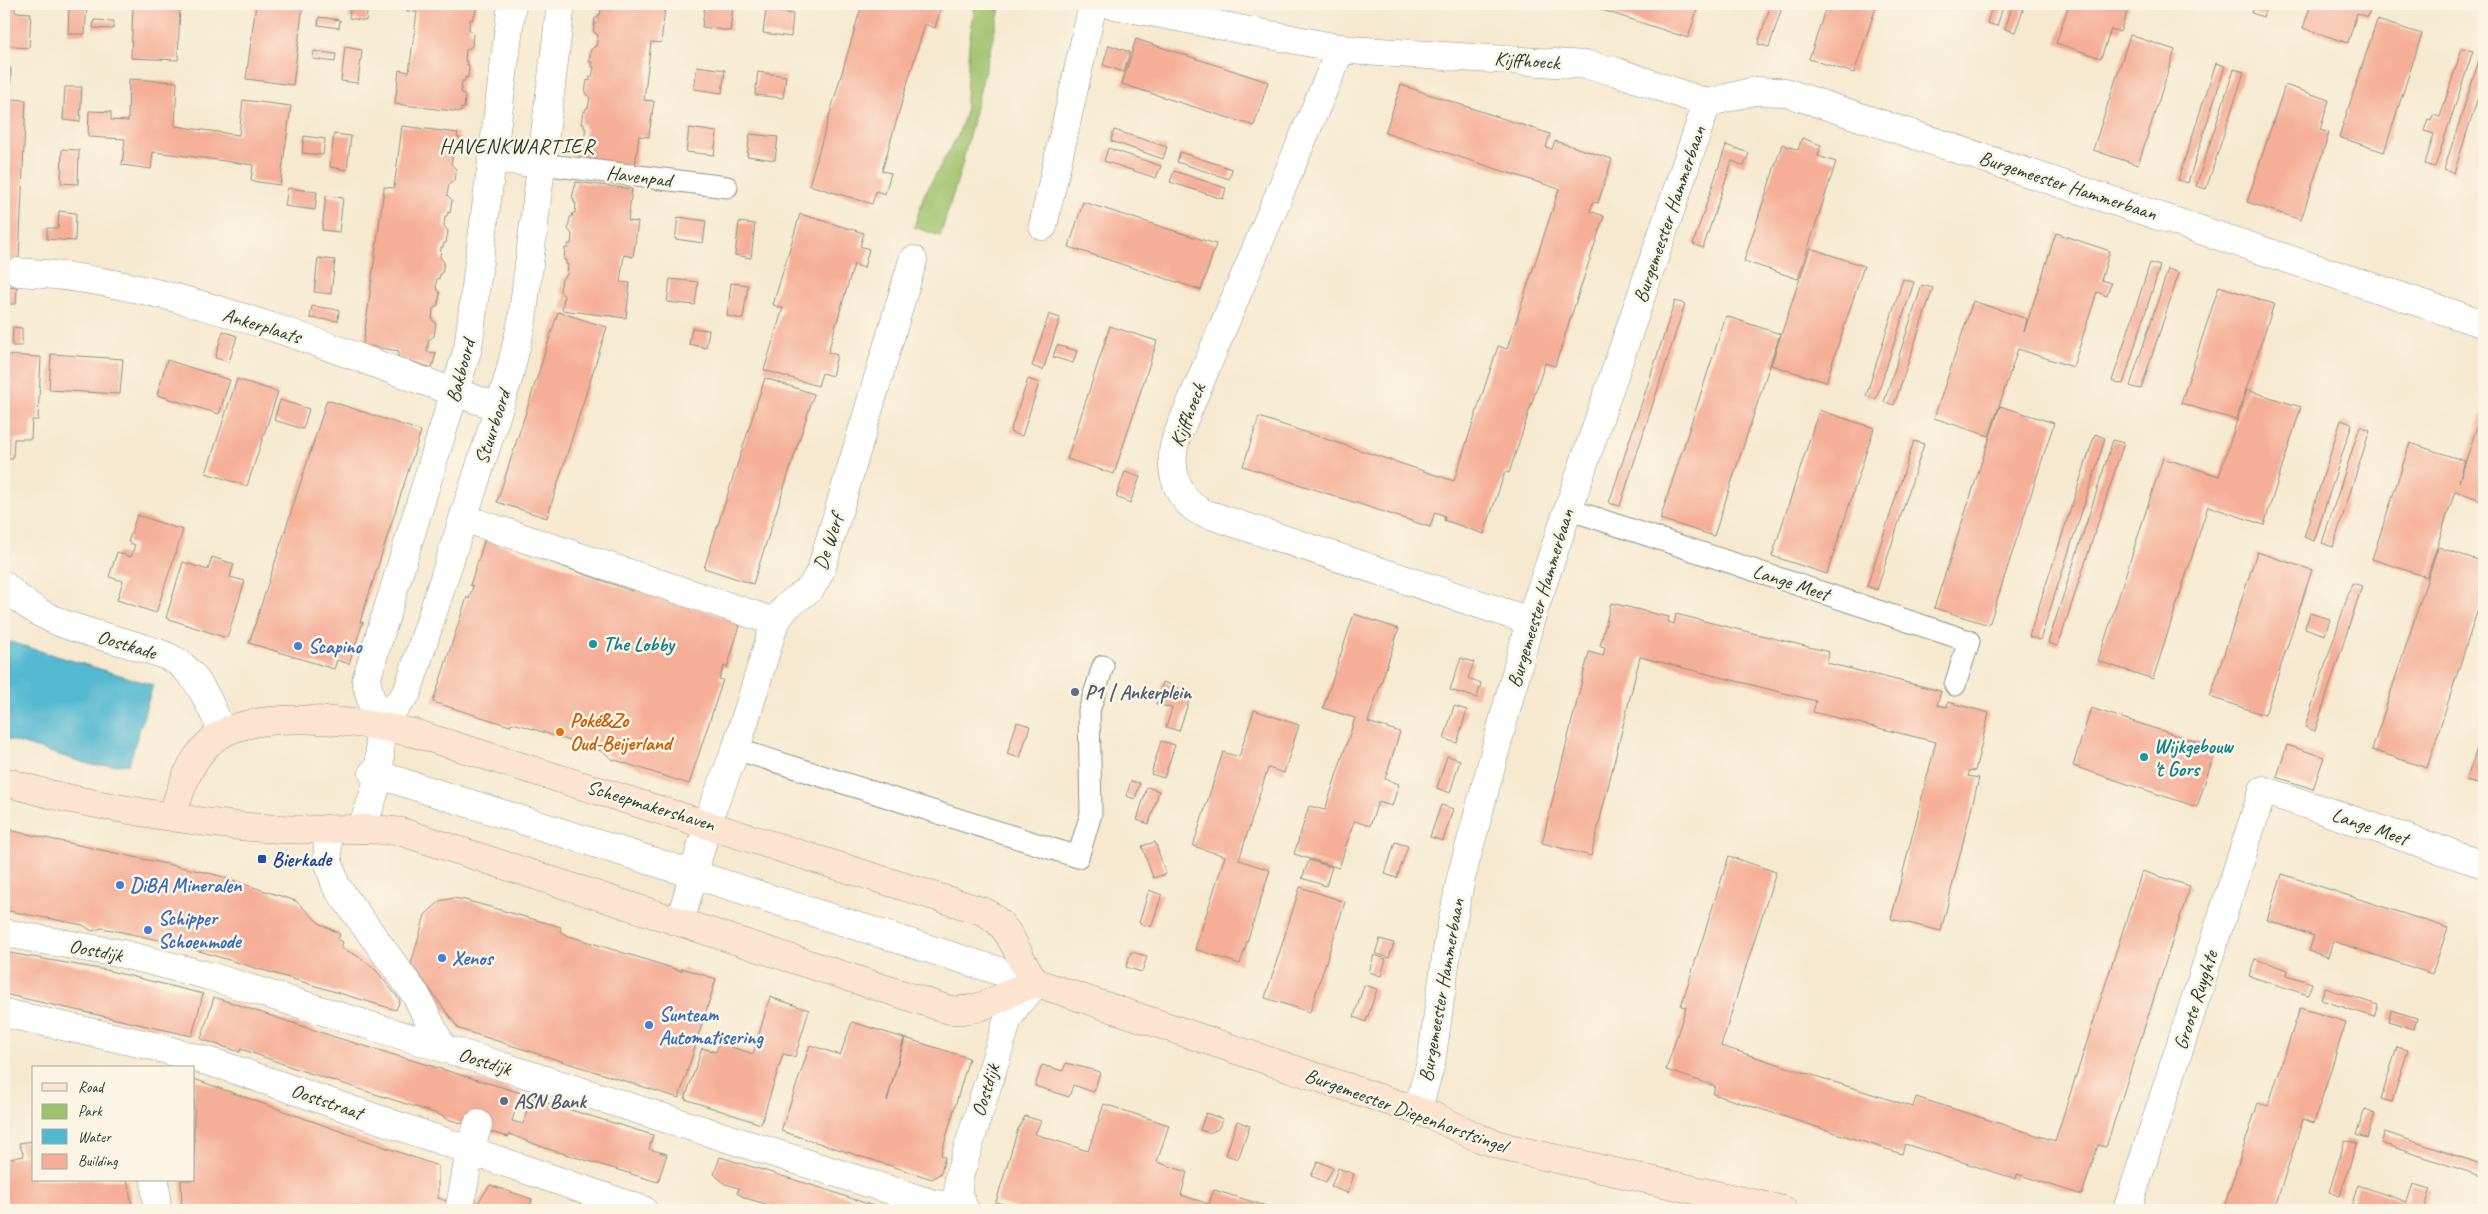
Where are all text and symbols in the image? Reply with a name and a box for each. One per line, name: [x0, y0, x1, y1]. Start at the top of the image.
street label: Kijffhoeck: [1493, 46, 1562, 75]
street label: Burgemeester Hammerbaan: [1627, 122, 1712, 306]
district label: HAVENKWARTIER: [439, 133, 596, 159]
street label: Burgemeester Hammerbaan: [1976, 145, 2161, 226]
street label: Havenpad: [605, 160, 676, 193]
street label: Ankerplaats: [220, 302, 306, 350]
street label: Bakboord: [440, 334, 482, 405]
street label: Kijffhoeck: [1164, 379, 1211, 450]
street label: Stuurboord: [469, 384, 517, 467]
street label: Burgemeester Hammerbaan: [1501, 505, 1580, 690]
street label: De Werf: [808, 507, 850, 573]
street label: Lange Meet: [1750, 558, 1835, 608]
street label: Oostkade: [94, 624, 161, 666]
place label: The Lobby: [603, 632, 676, 657]
place label: Scapino: [308, 634, 363, 659]
marker: The Lobby: [587, 638, 599, 650]
marker: Scapino: [292, 640, 304, 652]
place label: P1 | Ankerplein: [1085, 680, 1193, 705]
marker: P1 | Ankerplein: [1069, 686, 1081, 698]
place label: Poké&Zo Oud-Beijerland: [570, 708, 675, 756]
marker: Poké&Zo Oud-Beijerland: [554, 726, 566, 738]
place label: Wijkgebouw 't Gors: [2154, 734, 2234, 782]
marker: Wijkgebouw 't Gors: [2138, 751, 2150, 763]
street label: Scheepmakershaven: [584, 774, 719, 837]
street label: Lange Meet: [2329, 802, 2414, 852]
place label: Bierkade: [272, 847, 333, 872]
marker: Bierkade: [256, 853, 268, 865]
place label: DiBA Mineralen: [130, 873, 242, 898]
marker: DiBA Mineralen: [114, 879, 126, 891]
street label: Burgemeester Hammerbaan: [1413, 896, 1470, 1084]
place label: Schipper Schoenmode: [158, 906, 243, 954]
marker: Schipper Schoenmode: [142, 924, 154, 936]
street label: Oostdijk: [67, 933, 126, 968]
place label: Xenos: [452, 946, 494, 971]
street label: Groote Ruyghte: [2168, 946, 2224, 1053]
marker: Xenos: [436, 952, 448, 964]
place label: Sunteam Automatisering: [659, 1002, 764, 1050]
marker: Sunteam Automatisering: [643, 1019, 655, 1031]
street label: Oostdijk: [456, 1042, 516, 1082]
street label: Oostdijk: [966, 1059, 1006, 1119]
street label: Burgemeester Diepenhorstsingel: [1301, 1062, 1514, 1160]
legend: [32, 1066, 195, 1182]
text: Road: [78, 1078, 105, 1097]
street label: Ooststraat: [288, 1078, 369, 1126]
place label: ASN Bank: [514, 1089, 587, 1114]
marker: ASN Bank: [498, 1095, 510, 1107]
text: Park: [78, 1102, 103, 1121]
text: Water: [78, 1128, 112, 1147]
text: Building: [78, 1152, 118, 1171]

